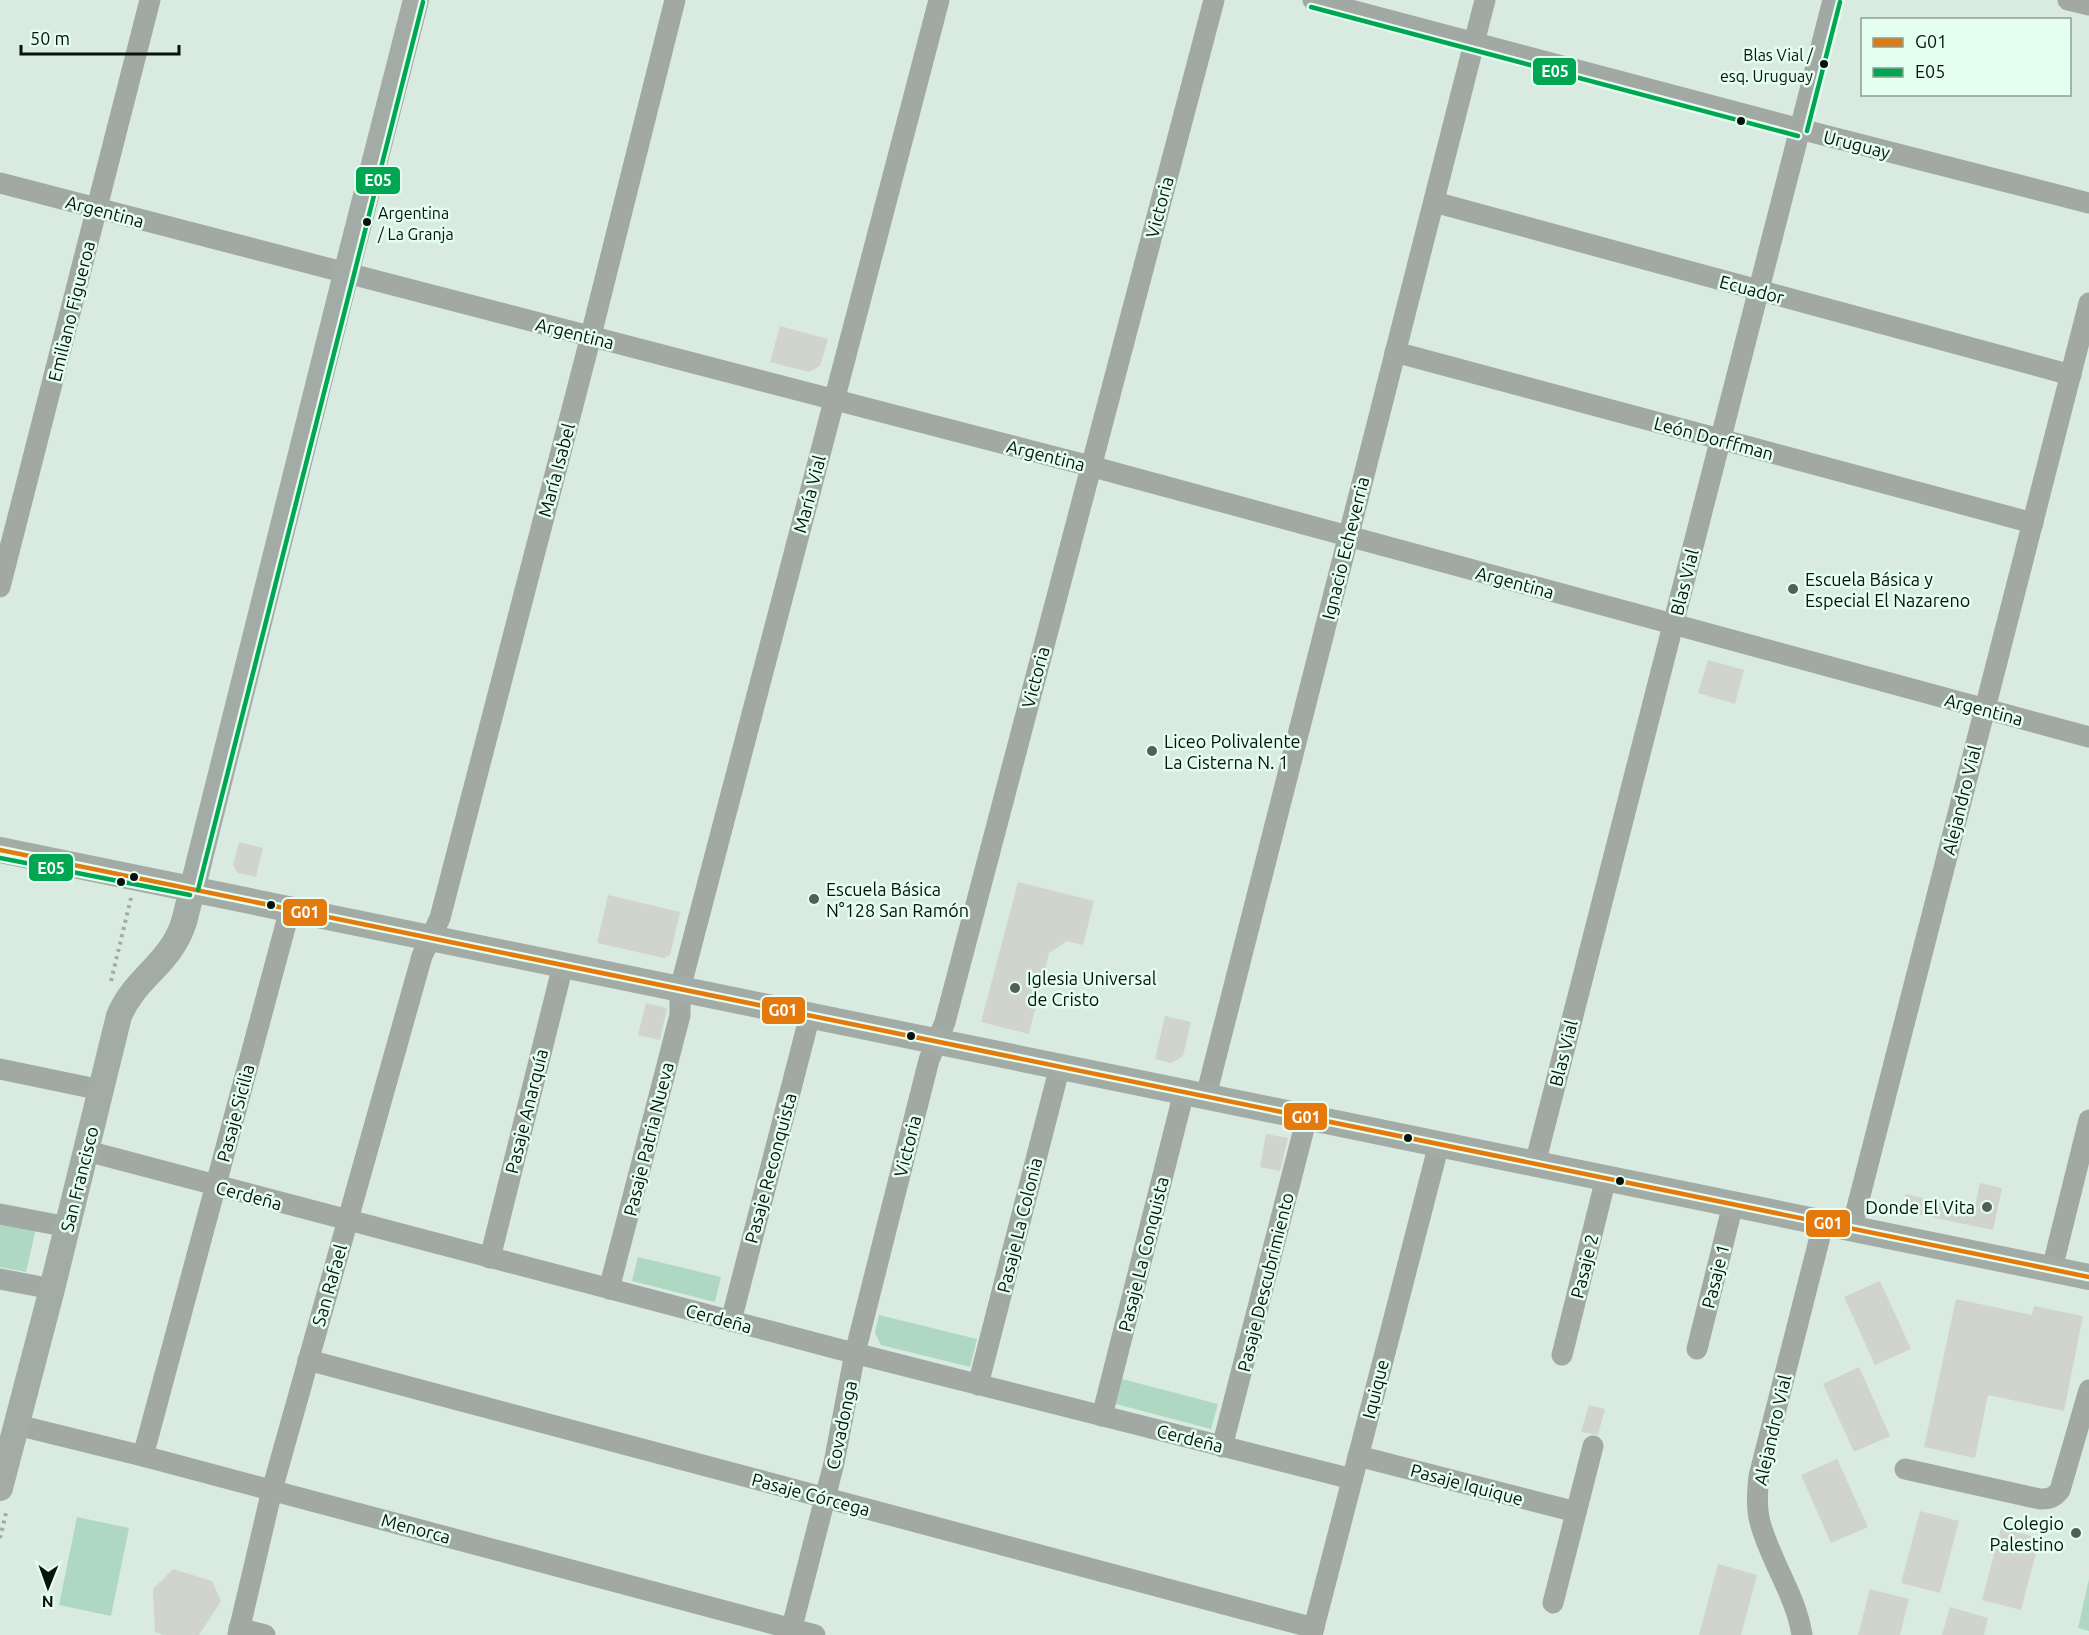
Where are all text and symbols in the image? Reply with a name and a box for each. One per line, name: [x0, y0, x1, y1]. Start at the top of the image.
scale bar: [21, 18, 178, 56]
legend: [1861, 18, 2071, 96]
text: 50 m: [30, 28, 70, 48]
text: G01: [1915, 31, 1947, 51]
place label: Blas Vial / esq. Uruguay: [1720, 46, 1814, 85]
line badge: E05: [1532, 57, 1577, 86]
marker: Blas Vial / esq. Uruguay: [1818, 58, 1830, 70]
text: E05: [1915, 61, 1945, 81]
text: E05: [1541, 62, 1569, 80]
unlabelled marker: [1735, 115, 1747, 127]
street label: Uruguay: [1822, 126, 1893, 162]
line badge: E05: [355, 166, 401, 195]
text: E05: [364, 171, 392, 189]
street label: Victoria: [1141, 174, 1177, 240]
street label: Argentina: [64, 191, 146, 231]
place label: Argentina / La Granja: [377, 204, 454, 243]
marker: Argentina / La Granja: [361, 216, 373, 228]
street label: Emiliano Figueroa: [44, 239, 98, 383]
street label: Ecuador: [1718, 271, 1787, 307]
street label: Argentina: [534, 314, 616, 352]
street label: León Dorffman: [1652, 412, 1776, 464]
street label: María Isabel: [534, 421, 578, 519]
street label: Argentina: [1005, 436, 1087, 474]
street label: María Vial: [789, 453, 829, 535]
street label: Ignacio Echeverria: [1318, 474, 1372, 622]
street label: Blas Vial: [1666, 546, 1702, 617]
street label: Argentina: [1474, 562, 1556, 602]
place label: Escuela Básica y Especial El Nazareno: [1805, 569, 1970, 610]
marker: Escuela Básica y Especial El Nazareno: [1786, 582, 1800, 596]
street label: Victoria: [1017, 644, 1053, 710]
street label: Argentina: [1943, 689, 2025, 729]
place label: Liceo Polivalente La Cisterna N. 1: [1164, 731, 1301, 772]
street label: Alejandro Vial: [1938, 743, 1984, 857]
marker: Liceo Polivalente La Cisterna N. 1: [1145, 744, 1159, 758]
line badge: E05: [28, 853, 74, 882]
text: E05: [37, 859, 65, 877]
unlabelled marker: [128, 871, 140, 883]
unlabelled marker: [115, 876, 127, 888]
place label: Escuela Básica N°128 San Ramón: [826, 879, 969, 920]
marker: Escuela Básica N°128 San Ramón: [807, 892, 821, 906]
line badge: G01: [282, 898, 328, 927]
unlabelled marker: [265, 899, 277, 911]
text: G01: [290, 903, 320, 921]
place label: Iglesia Universal de Cristo: [1027, 968, 1157, 1009]
marker: Iglesia Universal de Cristo: [1008, 981, 1022, 995]
line badge: G01: [761, 996, 806, 1025]
text: G01: [768, 1001, 798, 1019]
street label: Blas Vial: [1545, 1017, 1581, 1088]
unlabelled marker: [905, 1030, 917, 1042]
street label: Pasaje Anarquía: [501, 1047, 551, 1175]
street label: Pasaje Patria Nueva: [619, 1060, 677, 1218]
street label: Pasaje Sicilia: [212, 1062, 258, 1164]
street label: Pasaje Reconquista: [740, 1091, 800, 1245]
line badge: G01: [1283, 1102, 1328, 1131]
text: G01: [1291, 1108, 1321, 1126]
street label: Victoria: [890, 1113, 924, 1179]
street label: San Francisco: [56, 1124, 102, 1234]
unlabelled marker: [1402, 1132, 1414, 1144]
street label: Pasaje La Colonia: [993, 1155, 1045, 1295]
street label: Pasaje La Conquista: [1114, 1174, 1172, 1334]
unlabelled marker: [1614, 1175, 1626, 1187]
street label: Cerdeña: [214, 1177, 284, 1213]
street label: Pasaje Descubrimiento: [1233, 1190, 1297, 1374]
place label: Donde El Vita: [1865, 1197, 1975, 1217]
marker: Donde El Vita: [1980, 1200, 1994, 1214]
line badge: G01: [1805, 1209, 1851, 1238]
text: G01: [1813, 1214, 1843, 1232]
street label: Pasaje 2: [1566, 1232, 1602, 1300]
street label: San Rafael: [308, 1241, 350, 1328]
street label: Pasaje 1: [1697, 1242, 1733, 1310]
street label: Cerdeña: [684, 1300, 754, 1336]
street label: Iquique: [1358, 1357, 1392, 1421]
street label: Alejandro Vial: [1750, 1373, 1794, 1487]
street label: Covadonga: [822, 1379, 860, 1471]
street label: Cerdeña: [1155, 1420, 1225, 1456]
street label: Pasaje Iquique: [1408, 1459, 1526, 1509]
street label: Pasaje Córcega: [750, 1469, 872, 1519]
street label: Menorca: [379, 1509, 453, 1547]
place label: Colegio Palestino: [1989, 1513, 2064, 1554]
marker: Colegio Palestino: [2069, 1526, 2083, 1540]
north arrow: [18, 1557, 78, 1617]
text: N: [42, 1593, 54, 1611]

